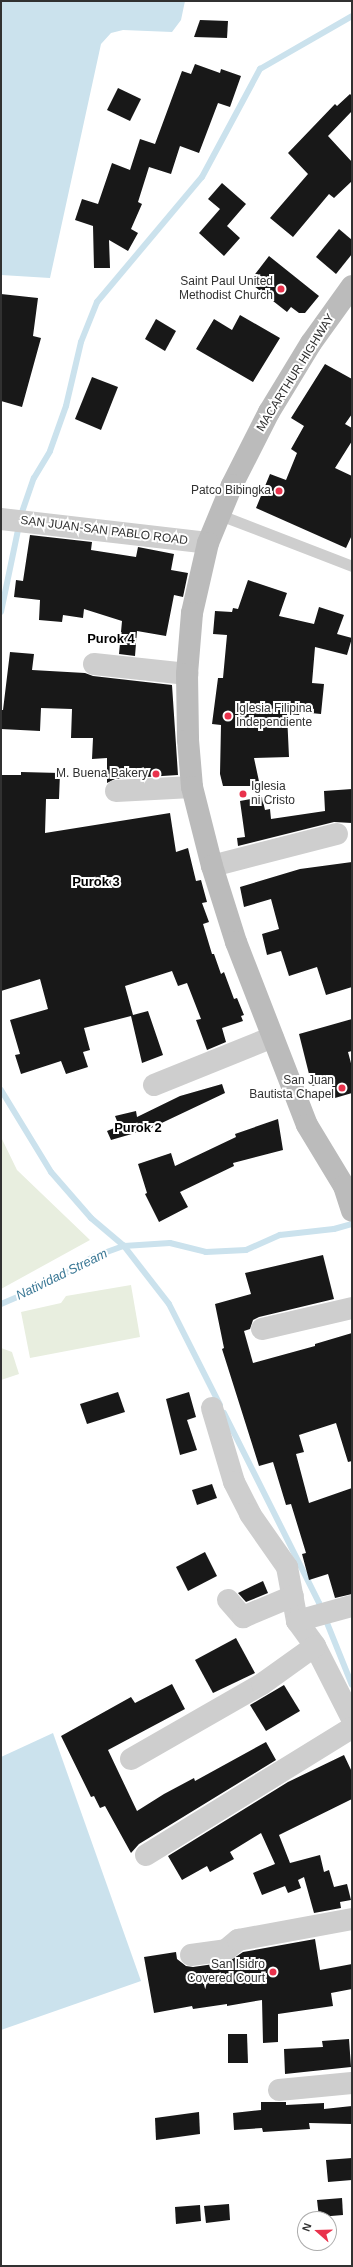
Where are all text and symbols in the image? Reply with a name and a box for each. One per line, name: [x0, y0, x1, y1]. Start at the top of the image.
place label: Saint Paul United Methodist Church: [179, 275, 273, 303]
marker: Saint Paul United Methodist Church: [276, 284, 286, 294]
street label: MACARTHUR HIGHWAY: [254, 312, 338, 434]
place label: Patco Bibingka: [191, 484, 271, 498]
marker: Patco Bibingka: [274, 486, 284, 496]
street label: SAN JUAN-SAN PABLO ROAD: [20, 514, 188, 548]
district label: Purok 4: [87, 631, 135, 647]
place label: Iglesia Filipina Independiente: [236, 702, 312, 730]
marker: Iglesia Filipina Independiente: [223, 711, 233, 721]
place label: M. Buena Bakery: [56, 767, 148, 781]
marker: M. Buena Bakery: [151, 769, 161, 779]
place label: Iglesia ni Cristo: [251, 780, 295, 808]
marker: Iglesia ni Cristo: [238, 789, 248, 799]
district label: Purok 3: [72, 874, 120, 890]
place label: San Juan Bautista Chapel: [249, 1074, 334, 1102]
marker: San Juan Bautista Chapel: [337, 1083, 347, 1093]
district label: Purok 2: [114, 1120, 162, 1136]
water label: Natividad Stream: [14, 1246, 110, 1304]
place label: San Isidro Covered Court: [187, 1958, 265, 1986]
marker: San Isidro Covered Court: [268, 1967, 278, 1977]
north arrow: [297, 2211, 337, 2251]
text: N: [300, 2221, 314, 2233]

